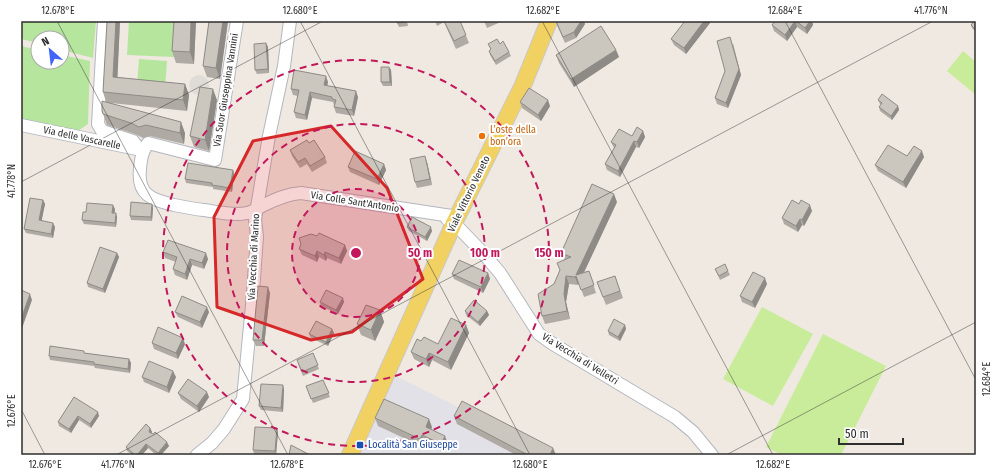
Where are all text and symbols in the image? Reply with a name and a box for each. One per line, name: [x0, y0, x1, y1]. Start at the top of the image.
text: 12.678°E: [41, 5, 75, 17]
text: 12.680°E: [283, 5, 318, 17]
text: 12.682°E: [526, 5, 560, 17]
text: 12.684°E: [768, 5, 803, 17]
text: 41.776°N: [914, 5, 948, 17]
north arrow: [30, 30, 70, 70]
street label: Via Suor Giuseppina Vannini: [211, 32, 241, 148]
text: N: [40, 34, 52, 49]
street label: Via delle Vascarelle: [42, 124, 122, 152]
place label: L’oste della bon’ora: [490, 124, 536, 148]
marker: L’oste della bon’ora: [477, 131, 487, 141]
street label: Viale Vittorio Veneto: [445, 154, 493, 234]
text: 41.778°N: [6, 164, 18, 198]
street label: Via Colle Sant'Antonio: [310, 189, 400, 215]
street label: Via Vecchia di Marino: [246, 213, 262, 301]
centre of rings: [349, 246, 363, 260]
text: 50 m: [408, 246, 432, 260]
text: 100 m: [470, 246, 500, 260]
text: 150 m: [534, 246, 564, 260]
street label: Via Vecchia di Velletri: [540, 331, 620, 387]
text: 12.684°E: [981, 361, 993, 396]
text: 12.676°E: [6, 394, 18, 428]
scale bar: [839, 420, 903, 446]
text: 50 m: [845, 427, 869, 441]
place label: Località San Giuseppe: [368, 439, 458, 451]
marker: Località San Giuseppe: [355, 440, 365, 450]
text: 12.676°E: [28, 459, 62, 471]
text: 41.776°N: [101, 459, 135, 471]
text: 12.678°E: [270, 459, 304, 471]
text: 12.680°E: [513, 459, 548, 471]
text: 12.682°E: [756, 459, 790, 471]

